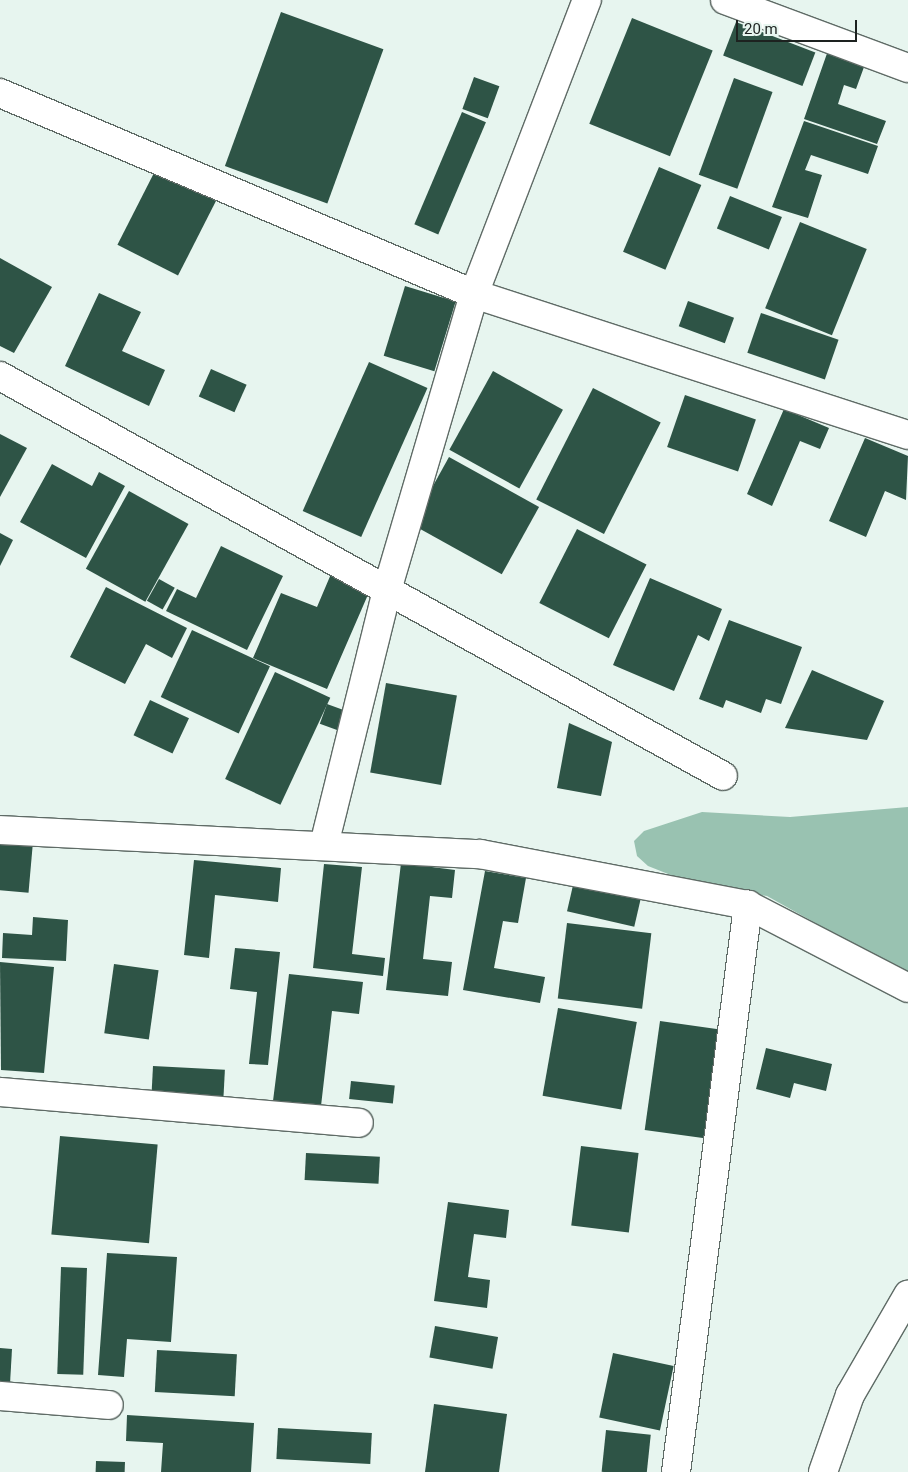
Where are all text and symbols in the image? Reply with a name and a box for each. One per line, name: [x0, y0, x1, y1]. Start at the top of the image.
scale bar: [738, 10, 859, 42]
text: 20 m: [744, 20, 778, 38]

